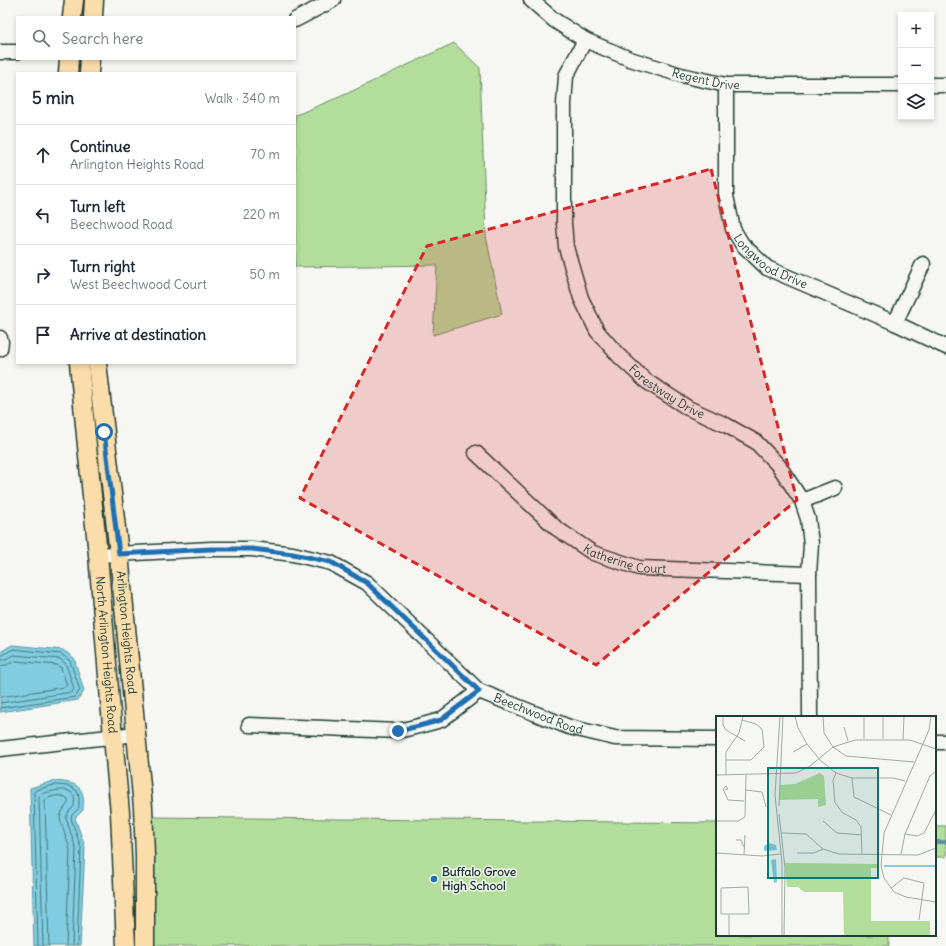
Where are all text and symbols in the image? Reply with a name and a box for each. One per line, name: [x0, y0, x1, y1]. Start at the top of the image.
map controls: [898, 12, 934, 120]
button: +: [898, 12, 934, 48]
search box: [16, 16, 296, 60]
icon: search: [30, 27, 52, 49]
text: Search here: [62, 29, 143, 48]
button: −: [898, 48, 934, 84]
street label: Regent Drive: [670, 65, 740, 92]
button: layers: [898, 84, 934, 120]
text: 5 min: [32, 87, 74, 109]
text: Walk · 340 m: [205, 90, 280, 107]
text: Continue: [70, 137, 131, 156]
icon: ahead: [32, 144, 54, 166]
text: 70 m: [251, 146, 280, 163]
text: Arlington Heights Road: [70, 156, 204, 173]
text: Turn left: [70, 197, 125, 216]
icon: left: [32, 204, 54, 226]
text: 220 m: [243, 206, 280, 223]
text: Beechwood Road: [70, 216, 173, 233]
street label: Longwood Drive: [731, 231, 810, 291]
text: Turn right: [70, 257, 135, 276]
icon: right: [32, 264, 54, 286]
text: 50 m: [249, 266, 280, 283]
text: West Beechwood Court: [70, 276, 207, 293]
icon: arrive: [32, 324, 54, 346]
text: Arrive at destination: [70, 325, 206, 344]
street label: Forestway Drive: [626, 361, 707, 421]
route start: [95, 423, 113, 441]
street label: Katherine Court: [581, 541, 667, 576]
street label: Arlington Heights Road: [114, 570, 140, 695]
street label: North Arlington Heights Road: [93, 575, 121, 734]
street label: Beechwood Road: [492, 690, 585, 737]
inset map: [716, 716, 936, 936]
route end: [389, 722, 407, 740]
place label: Buffalo Grove High School: [442, 864, 517, 894]
marker: Buffalo Grove High School: [429, 874, 439, 884]

